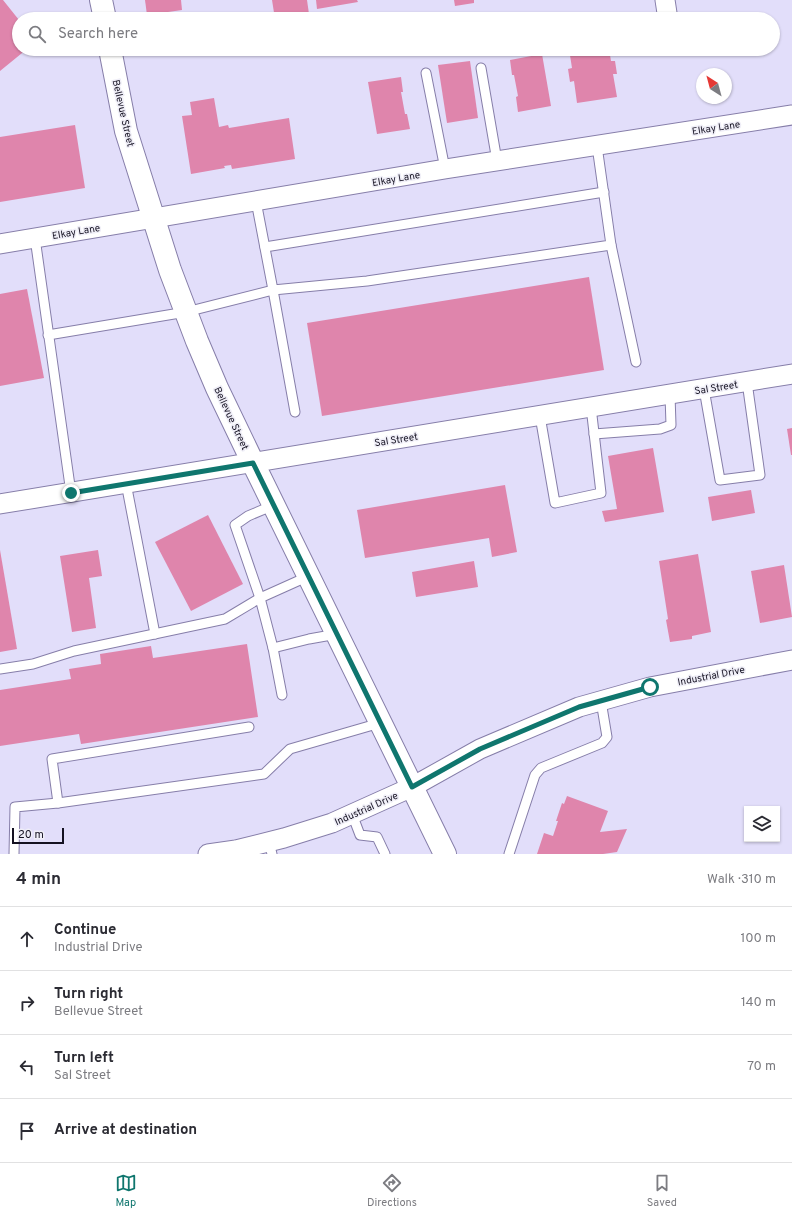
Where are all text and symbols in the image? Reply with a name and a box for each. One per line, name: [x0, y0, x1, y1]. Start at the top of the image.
search box: [12, 12, 780, 56]
icon: search: [26, 23, 48, 45]
text: Search here: [58, 25, 138, 44]
north arrow: [696, 68, 732, 104]
street label: Bellevue Street: [109, 79, 137, 148]
street label: Elkay Lane: [691, 118, 741, 139]
street label: Elkay Lane: [371, 169, 421, 190]
street label: Elkay Lane: [51, 222, 101, 243]
street label: Sal Street: [694, 379, 739, 398]
street label: Bellevue Street: [210, 385, 251, 453]
street label: Sal Street: [374, 431, 419, 450]
route end: [62, 484, 80, 502]
street label: Industrial Drive: [677, 664, 746, 689]
route start: [641, 678, 659, 696]
street label: Industrial Drive: [333, 790, 400, 829]
map controls: [744, 806, 780, 842]
button: layers: [744, 806, 780, 842]
scale bar: [12, 826, 64, 845]
text: 20 m: [18, 828, 44, 842]
text: 4 min: [16, 869, 61, 891]
text: Walk · 310 m: [707, 872, 776, 888]
text: Continue: [54, 921, 116, 940]
icon: ahead: [16, 928, 38, 950]
text: 100 m: [740, 931, 776, 947]
text: Industrial Drive: [54, 940, 143, 956]
text: Turn right: [54, 985, 123, 1004]
icon: right: [16, 992, 38, 1014]
text: 140 m: [741, 995, 776, 1011]
text: Bellevue Street: [54, 1004, 143, 1020]
text: Turn left: [54, 1049, 114, 1068]
icon: left: [16, 1056, 38, 1078]
text: 70 m: [747, 1059, 776, 1075]
text: Sal Street: [54, 1068, 111, 1084]
icon: arrive: [16, 1120, 38, 1142]
text: Arrive at destination: [54, 1121, 197, 1140]
tab: Map: [115, 1172, 137, 1210]
tab: Directions: [367, 1172, 417, 1210]
tab: Saved: [647, 1172, 677, 1210]

